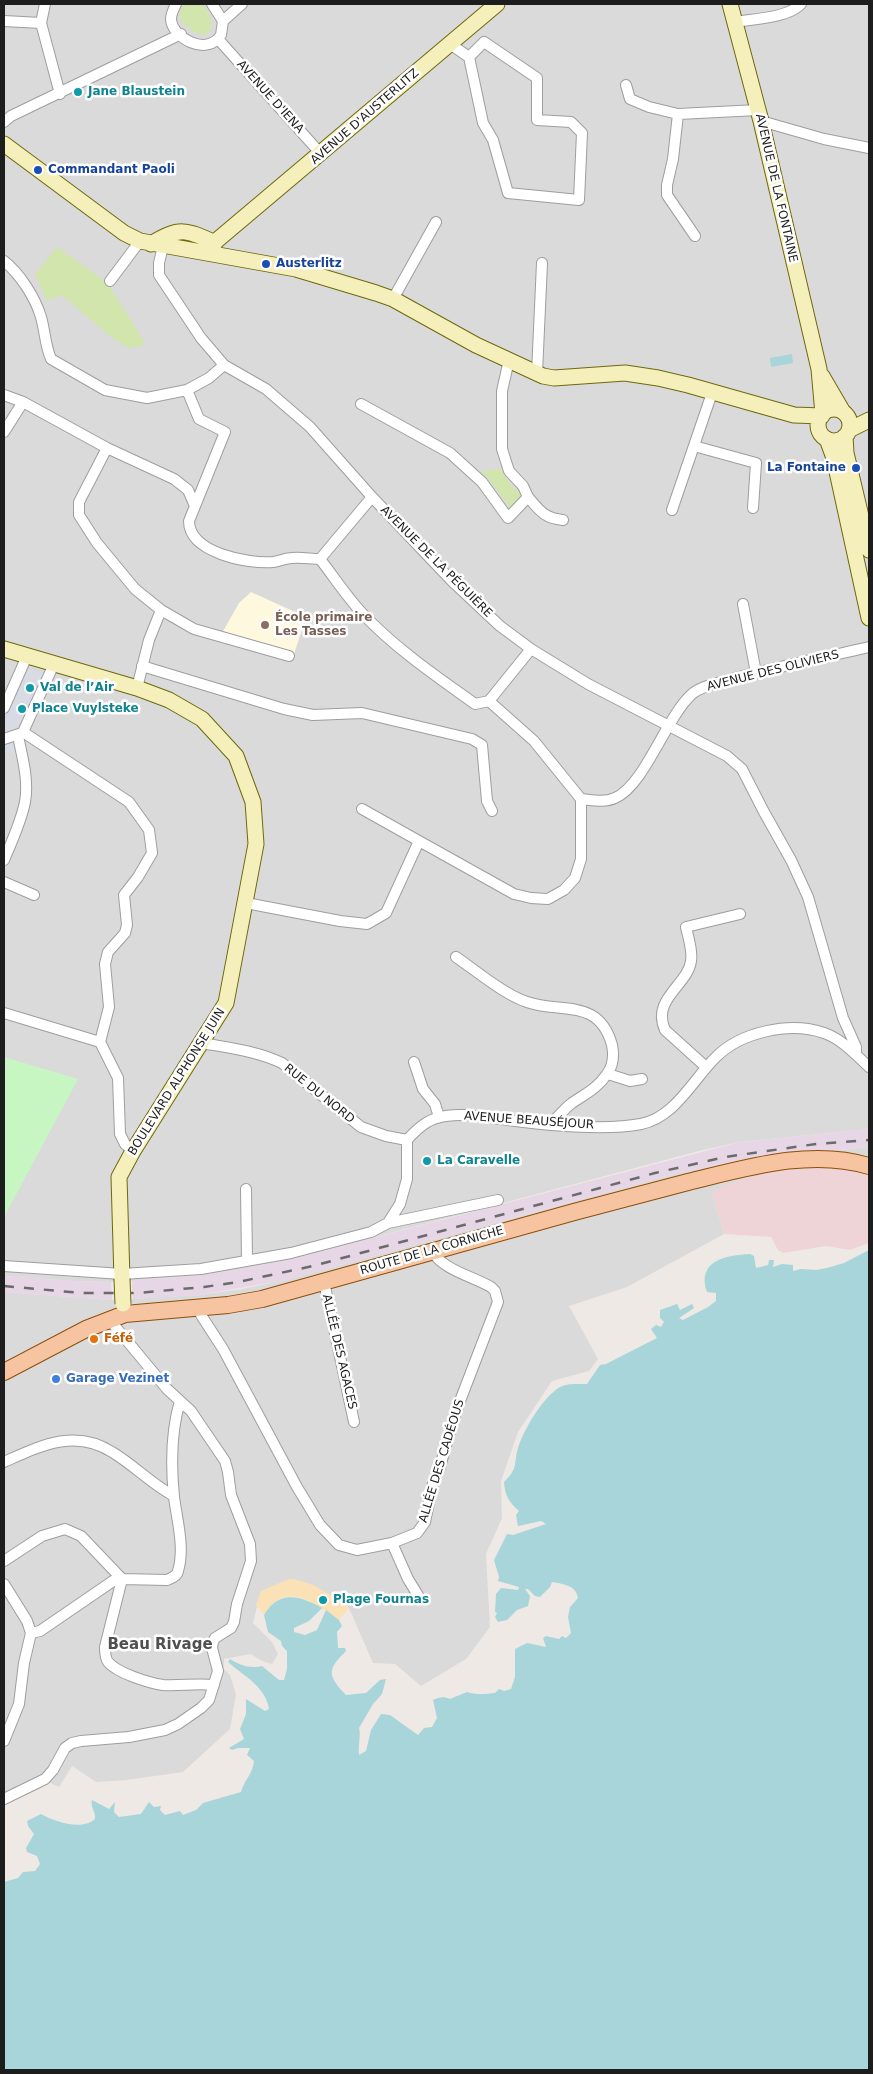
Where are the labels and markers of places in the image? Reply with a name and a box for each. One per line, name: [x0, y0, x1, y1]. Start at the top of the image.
place label: Jane Blaustein: [88, 85, 185, 99]
marker: Jane Blaustein: [72, 86, 84, 98]
place label: Commandant Paoli: [48, 163, 175, 177]
marker: Commandant Paoli: [32, 164, 44, 176]
place label: Austerlitz: [276, 257, 342, 271]
marker: Austerlitz: [260, 258, 272, 270]
place label: La Fontaine: [767, 461, 846, 475]
marker: La Fontaine: [850, 462, 862, 474]
place label: École primaire Les Tasses: [275, 611, 372, 639]
marker: École primaire Les Tasses: [259, 619, 271, 631]
place label: Val de l’Air: [40, 681, 114, 695]
marker: Val de l’Air: [24, 682, 36, 694]
place label: Place Vuylsteke: [32, 702, 139, 716]
marker: Place Vuylsteke: [16, 703, 28, 715]
place label: La Caravelle: [437, 1154, 520, 1168]
marker: La Caravelle: [421, 1155, 433, 1167]
place label: Féfé: [104, 1332, 133, 1346]
marker: Féfé: [88, 1333, 100, 1345]
place label: Garage Vezinet: [66, 1372, 169, 1386]
marker: Garage Vezinet: [50, 1373, 62, 1385]
place label: Plage Fournas: [333, 1593, 429, 1607]
marker: Plage Fournas: [317, 1594, 329, 1606]

